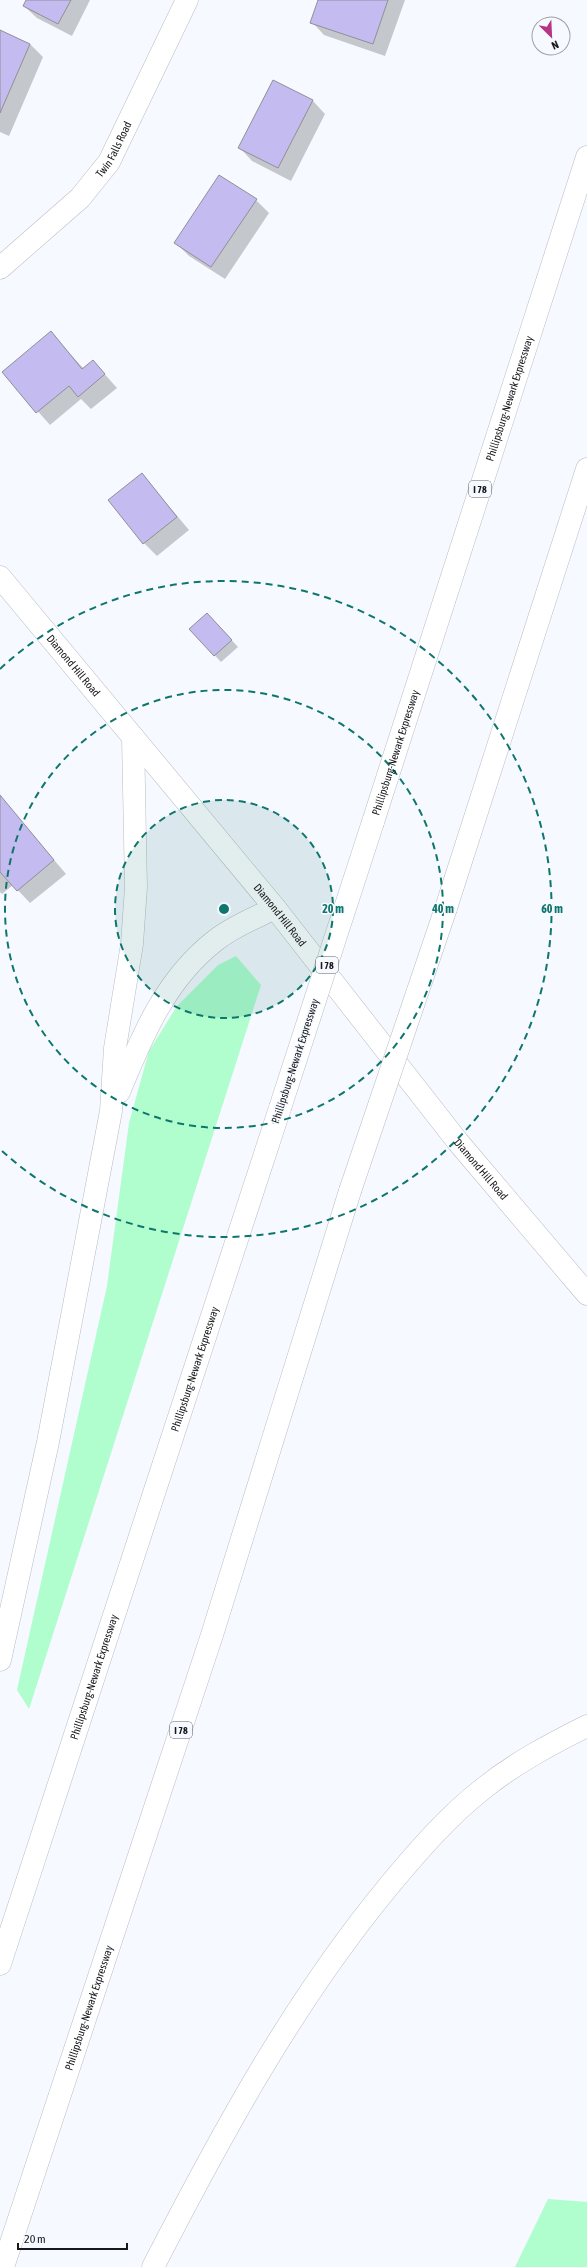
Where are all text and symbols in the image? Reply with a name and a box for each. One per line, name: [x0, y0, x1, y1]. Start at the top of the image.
north arrow: [531, 16, 571, 56]
text: N: [550, 38, 560, 52]
street label: Twin Falls Road: [93, 119, 134, 179]
street label: Phillipsburg-Newark Expressway: [484, 334, 535, 463]
road number: I 78: [469, 481, 491, 497]
street label: Diamond Hill Road: [44, 632, 102, 699]
street label: Phillipsburg-Newark Expressway: [370, 688, 421, 817]
street label: Diamond Hill Road: [252, 881, 309, 949]
centre of rings: [217, 902, 231, 916]
text: 20 m: [322, 902, 344, 916]
text: 40 m: [431, 902, 454, 916]
text: 60 m: [541, 902, 563, 916]
road number: I 78: [316, 957, 338, 973]
street label: Phillipsburg-Newark Expressway: [269, 997, 321, 1125]
street label: Diamond Hill Road: [452, 1136, 510, 1202]
street label: Phillipsburg-Newark Expressway: [169, 1305, 221, 1433]
street label: Phillipsburg-Newark Expressway: [68, 1612, 120, 1741]
road number: I 78: [170, 1722, 192, 1738]
street label: Phillipsburg-Newark Expressway: [62, 1943, 115, 2072]
scale bar: [18, 2225, 127, 2251]
text: 20 m: [24, 2232, 46, 2246]

